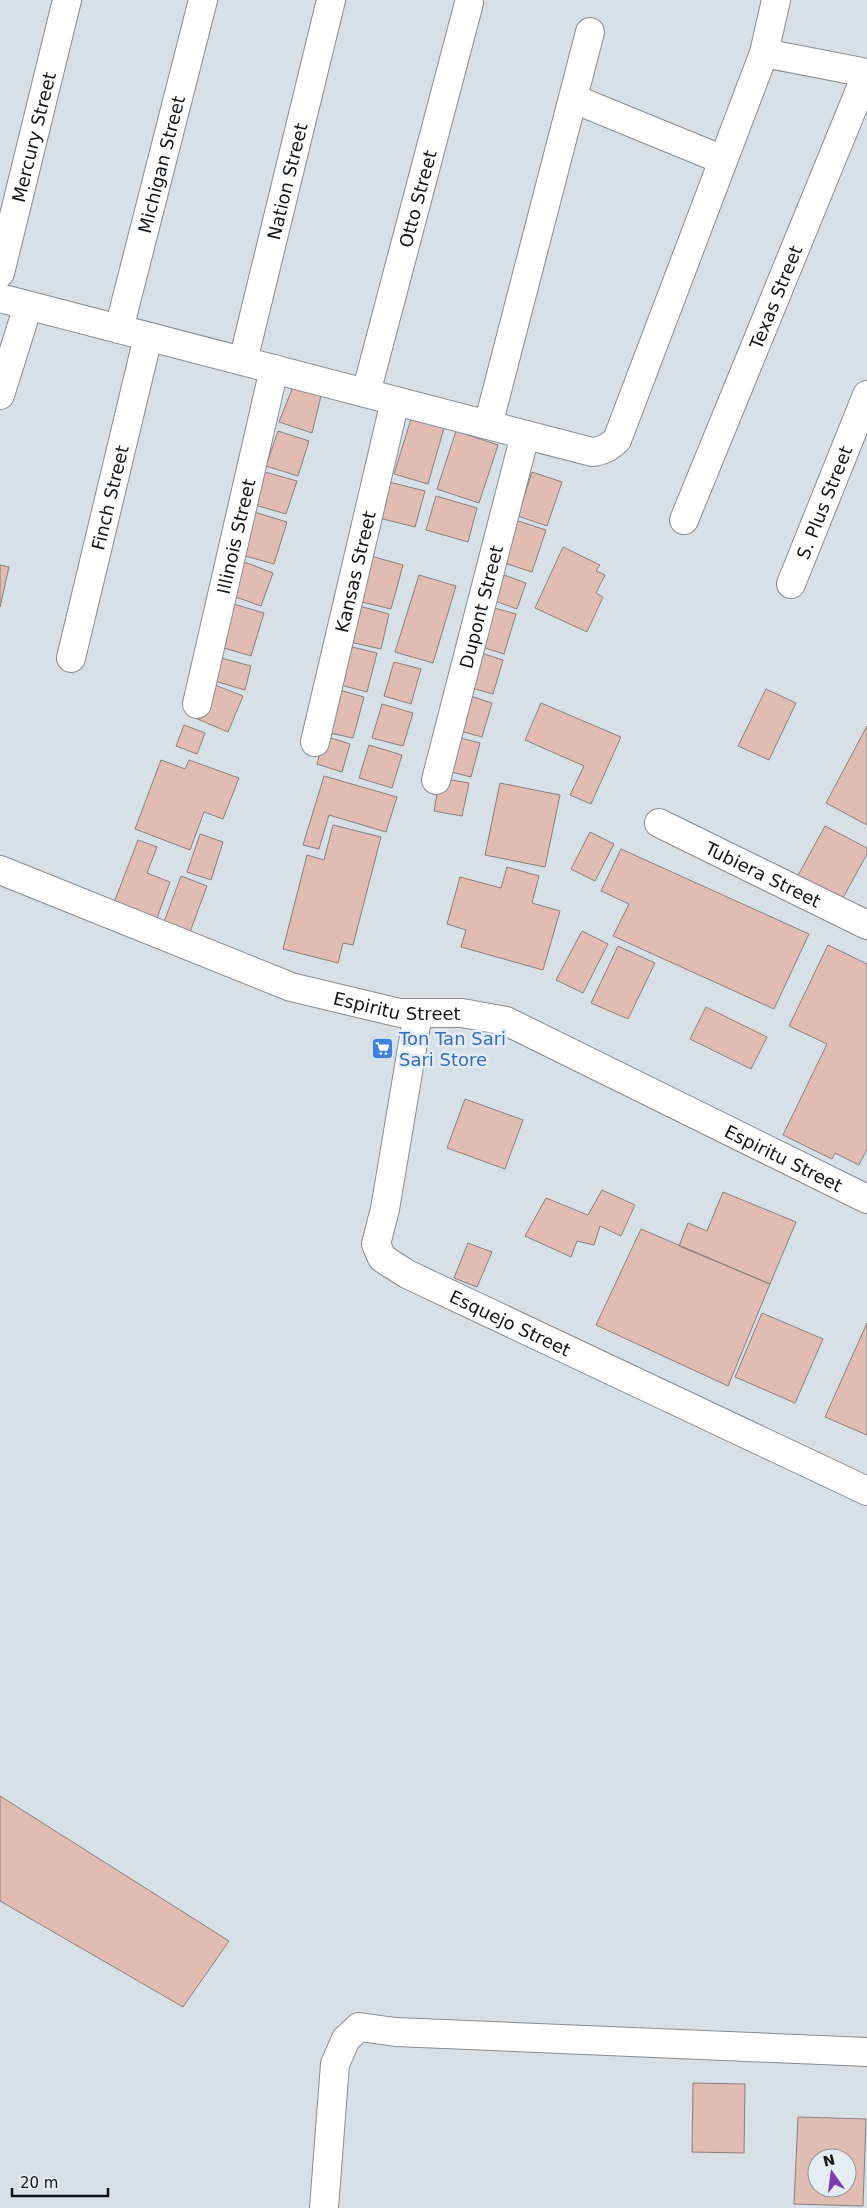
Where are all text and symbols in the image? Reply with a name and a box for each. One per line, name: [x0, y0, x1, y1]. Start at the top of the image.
street label: Mercury Street: [7, 70, 59, 204]
street label: Michigan Street: [133, 93, 189, 235]
street label: Nation Street: [262, 121, 311, 242]
street label: Otto Street: [394, 148, 440, 250]
street label: Texas Street: [744, 242, 806, 353]
street label: Finch Street: [87, 443, 132, 552]
street label: S. Plus Street: [792, 443, 856, 562]
street label: Illinois Street: [212, 477, 259, 596]
street label: Kansas Street: [331, 509, 379, 634]
street label: Dupont Street: [455, 543, 507, 671]
street label: Tubiera Street: [701, 836, 824, 911]
street label: Espiritu Street: [331, 987, 461, 1024]
place label: Ton Tan Sari Sari Store: [398, 1028, 506, 1070]
supermarket icon: Ton Tan Sari Sari Store: [371, 1036, 395, 1060]
street label: Espiritu Street: [721, 1120, 846, 1196]
street label: Esquejo Street: [446, 1285, 574, 1360]
north arrow: [807, 2148, 857, 2198]
text: N: [821, 2151, 836, 2170]
scale bar: [12, 2166, 109, 2198]
text: 20 m: [20, 2174, 58, 2192]

